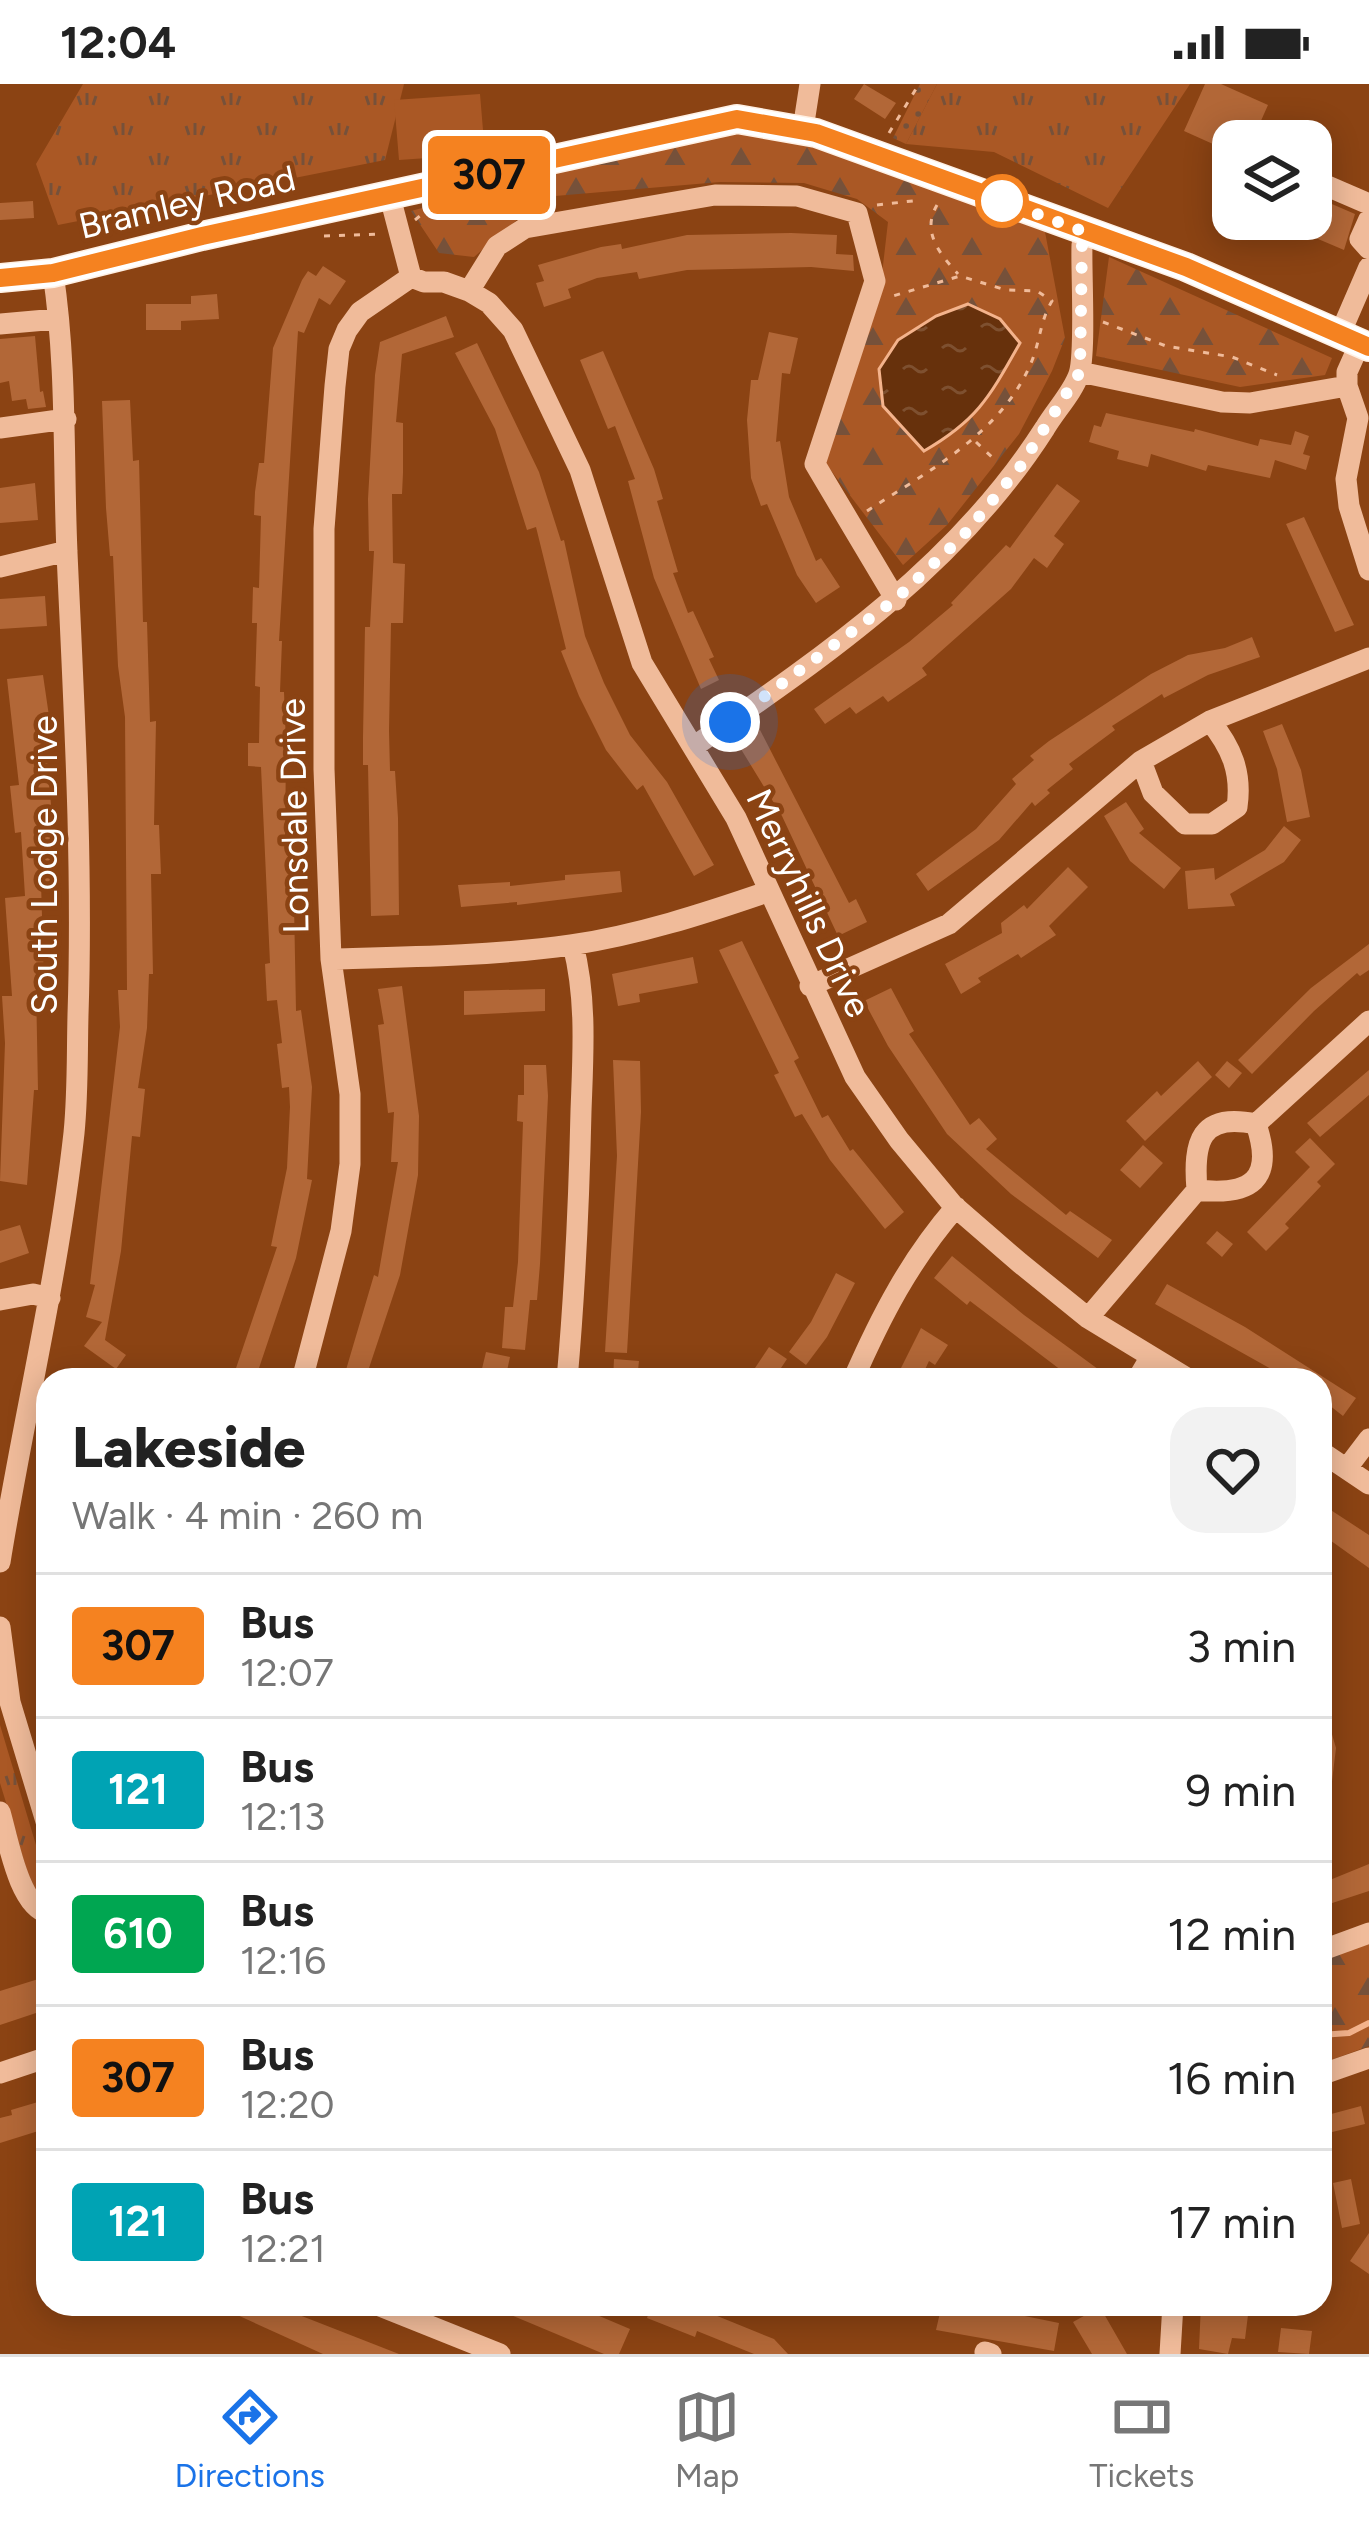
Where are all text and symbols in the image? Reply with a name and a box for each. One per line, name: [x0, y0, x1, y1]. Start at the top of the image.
text: 12:04: [60, 15, 176, 69]
map controls: [1212, 120, 1332, 240]
button: layers: [1212, 120, 1332, 240]
line badge: 307: [420, 136, 558, 214]
text: 307: [452, 149, 526, 200]
street label: Bramley Road: [75, 156, 299, 248]
unlabelled marker: [977, 176, 1027, 226]
your location: [700, 692, 760, 752]
street label: Lonsdale Drive: [270, 698, 318, 934]
street label: South Lodge Drive: [23, 715, 66, 1015]
street label: Merryhills Drive: [737, 782, 881, 1024]
button: heart: [1170, 1407, 1296, 1533]
text: Lakeside: [72, 1413, 305, 1481]
text: Walk · 4 min · 260 m: [72, 1492, 423, 1539]
text: Bus: [240, 1595, 314, 1649]
text: 3 min: [1187, 1619, 1296, 1673]
text: 307: [101, 1620, 175, 1671]
text: 12:07: [240, 1649, 334, 1696]
text: Bus: [240, 1739, 314, 1793]
text: 9 min: [1186, 1763, 1296, 1817]
text: 121: [108, 1764, 168, 1815]
text: 12:13: [240, 1793, 325, 1840]
text: Bus: [240, 1883, 314, 1937]
text: 12 min: [1167, 1907, 1296, 1961]
text: 610: [103, 1908, 173, 1959]
text: 12:16: [240, 1937, 326, 1984]
text: Bus: [240, 2027, 314, 2081]
text: 16 min: [1167, 2051, 1296, 2105]
text: 307: [101, 2052, 175, 2103]
text: 12:20: [240, 2081, 335, 2128]
text: Bus: [240, 2171, 314, 2225]
text: 17 min: [1168, 2195, 1296, 2249]
text: 121: [108, 2196, 168, 2247]
text: 12:21: [240, 2225, 326, 2272]
tab: Directions: [175, 2384, 325, 2495]
tab: Map: [674, 2384, 740, 2495]
tab: Tickets: [1089, 2384, 1194, 2495]

